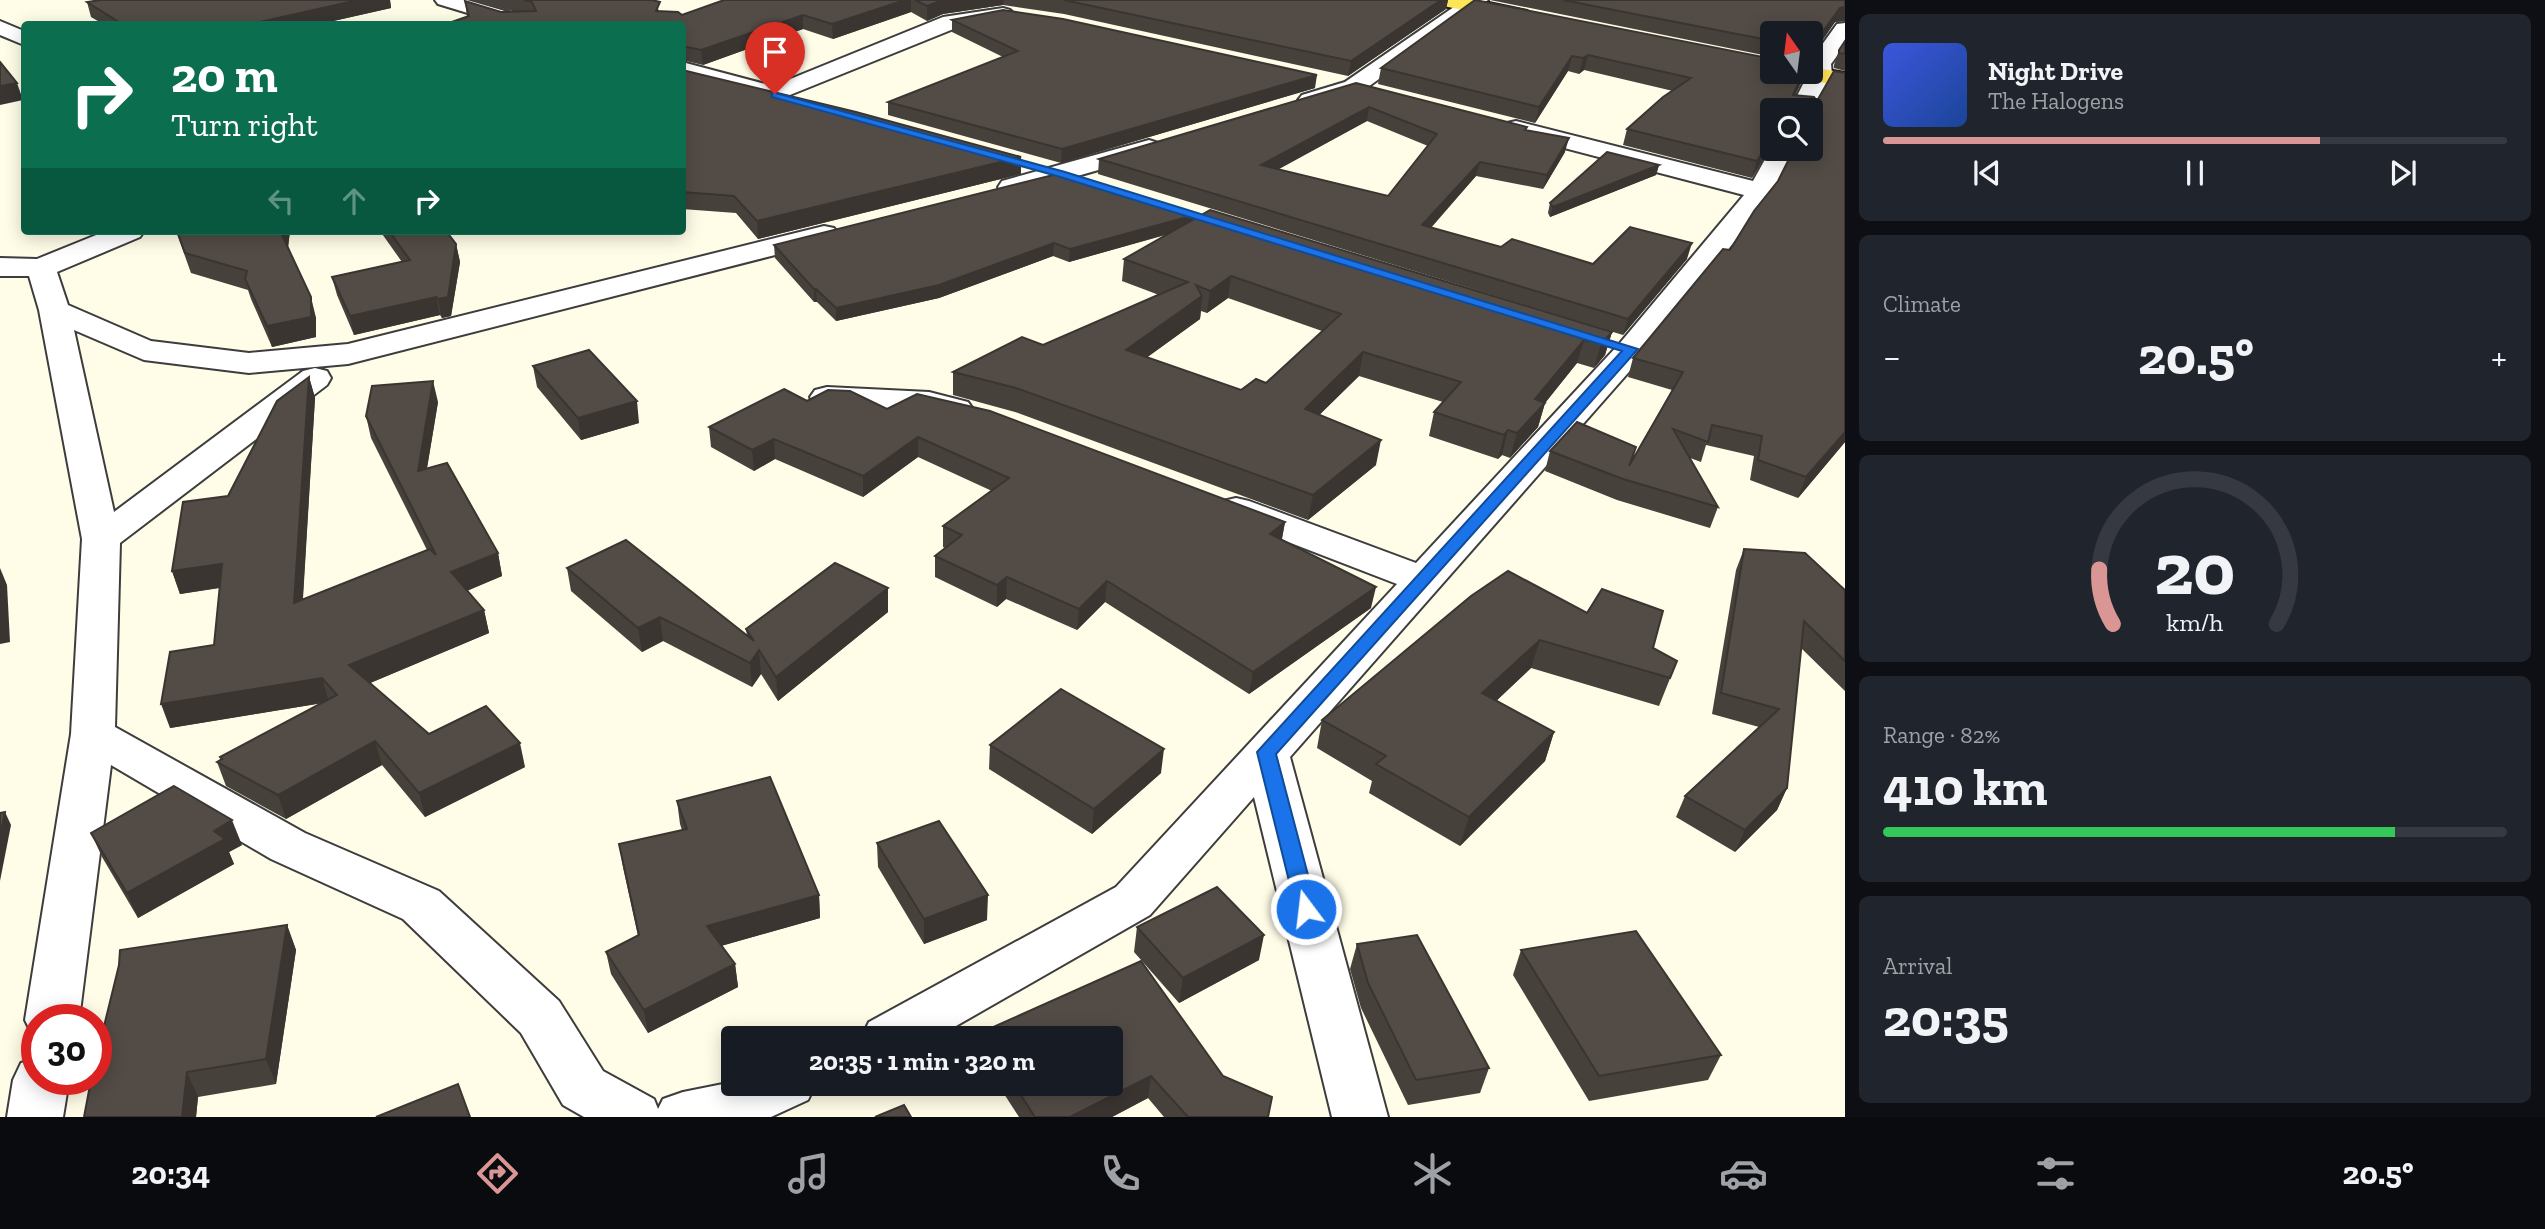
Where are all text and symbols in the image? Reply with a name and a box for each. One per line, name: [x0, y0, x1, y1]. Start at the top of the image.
north arrow: [1760, 21, 1824, 84]
map controls: [1760, 21, 1823, 161]
pin: [745, 22, 805, 94]
icon: arrive: [756, 33, 794, 71]
text: 20 m: [171, 46, 278, 105]
icon: right: [56, 49, 147, 140]
text: Night Drive: [1988, 55, 2123, 87]
text: The Halogens: [1988, 87, 2124, 115]
button: search: [1760, 98, 1823, 161]
text: Turn right: [171, 106, 318, 144]
icon: previous: [1968, 154, 2006, 192]
icon: pause: [2176, 154, 2214, 192]
icon: next: [2384, 154, 2422, 192]
icon: left: [262, 182, 300, 220]
icon: ahead: [335, 182, 373, 220]
icon: right: [408, 182, 446, 220]
text: Climate: [1883, 290, 1961, 318]
text: 20.5°: [2138, 325, 2254, 387]
text: −: [1883, 334, 1901, 380]
text: +: [2491, 334, 2507, 380]
text: 20: [2154, 526, 2236, 614]
text: km/h: [2166, 607, 2224, 637]
text: Range · 82%: [1883, 721, 2000, 749]
text: 410 km: [1883, 756, 2048, 818]
position arrow: [1269, 872, 1343, 946]
text: Arrival: [1883, 952, 1952, 980]
text: 20:35: [1883, 987, 2009, 1049]
speed limit sign: 30: [21, 1004, 112, 1095]
text: 20:35 · 1 min · 320 m: [809, 1045, 1035, 1077]
icon: directions: [473, 1149, 522, 1198]
icon: music: [784, 1149, 833, 1198]
icon: phone: [1096, 1149, 1145, 1198]
icon: climate: [1408, 1149, 1457, 1198]
icon: car: [1719, 1149, 1768, 1198]
icon: filters: [2031, 1149, 2080, 1198]
text: 20:34: [131, 1154, 210, 1192]
text: 20.5°: [2342, 1154, 2414, 1192]

